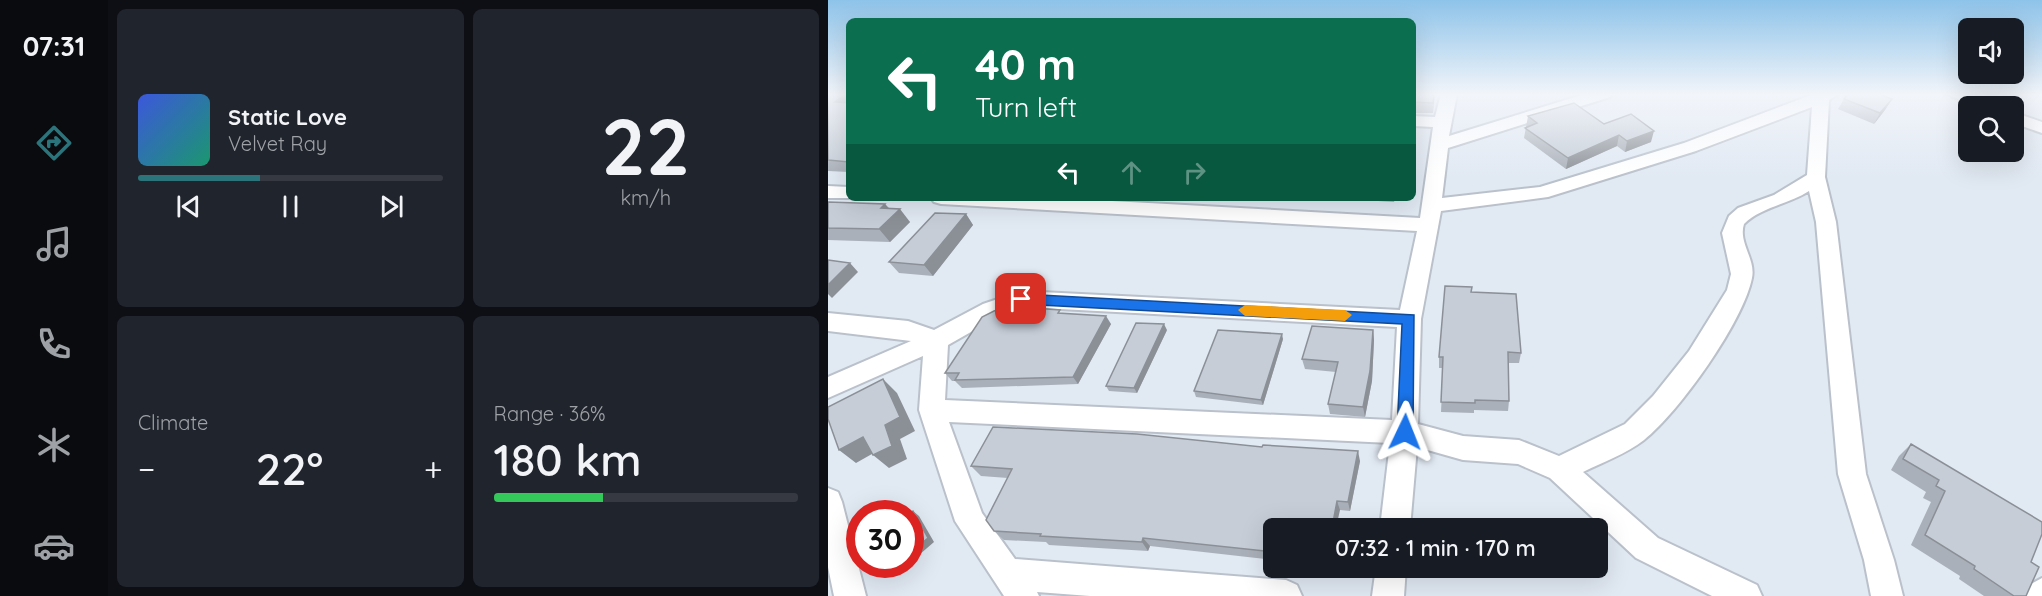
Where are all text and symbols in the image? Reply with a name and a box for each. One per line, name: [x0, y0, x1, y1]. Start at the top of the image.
map controls: [1958, 18, 2024, 162]
button: sound: [1958, 18, 2024, 84]
text: 07:31: [23, 29, 85, 63]
text: 40 m: [975, 38, 1076, 91]
icon: left: [876, 42, 954, 120]
text: Turn left: [975, 90, 1077, 124]
button: search: [1958, 96, 2024, 162]
text: 22: [601, 97, 690, 195]
text: Static Love: [228, 103, 347, 131]
icon: directions: [33, 122, 75, 164]
text: Velvet Ray: [228, 131, 327, 156]
icon: left: [1052, 156, 1085, 189]
icon: ahead: [1115, 156, 1148, 189]
icon: right: [1178, 156, 1211, 189]
text: km/h: [620, 185, 671, 210]
icon: previous: [172, 190, 205, 223]
icon: pause: [274, 190, 307, 223]
icon: next: [375, 190, 408, 223]
icon: music: [33, 223, 75, 265]
pin: [995, 273, 1046, 324]
icon: arrive: [1004, 282, 1037, 315]
icon: phone: [33, 323, 75, 365]
position arrow: [1373, 400, 1437, 464]
text: Range · 36%: [494, 401, 606, 426]
text: Climate: [138, 410, 208, 435]
icon: climate: [33, 424, 75, 466]
text: 180 km: [494, 431, 642, 487]
text: 22°: [256, 440, 323, 496]
text: −: [138, 448, 155, 489]
text: +: [424, 448, 442, 489]
speed limit sign: 30: [846, 500, 924, 578]
icon: car: [33, 525, 75, 567]
text: 07:32 · 1 min · 170 m: [1335, 534, 1536, 562]

